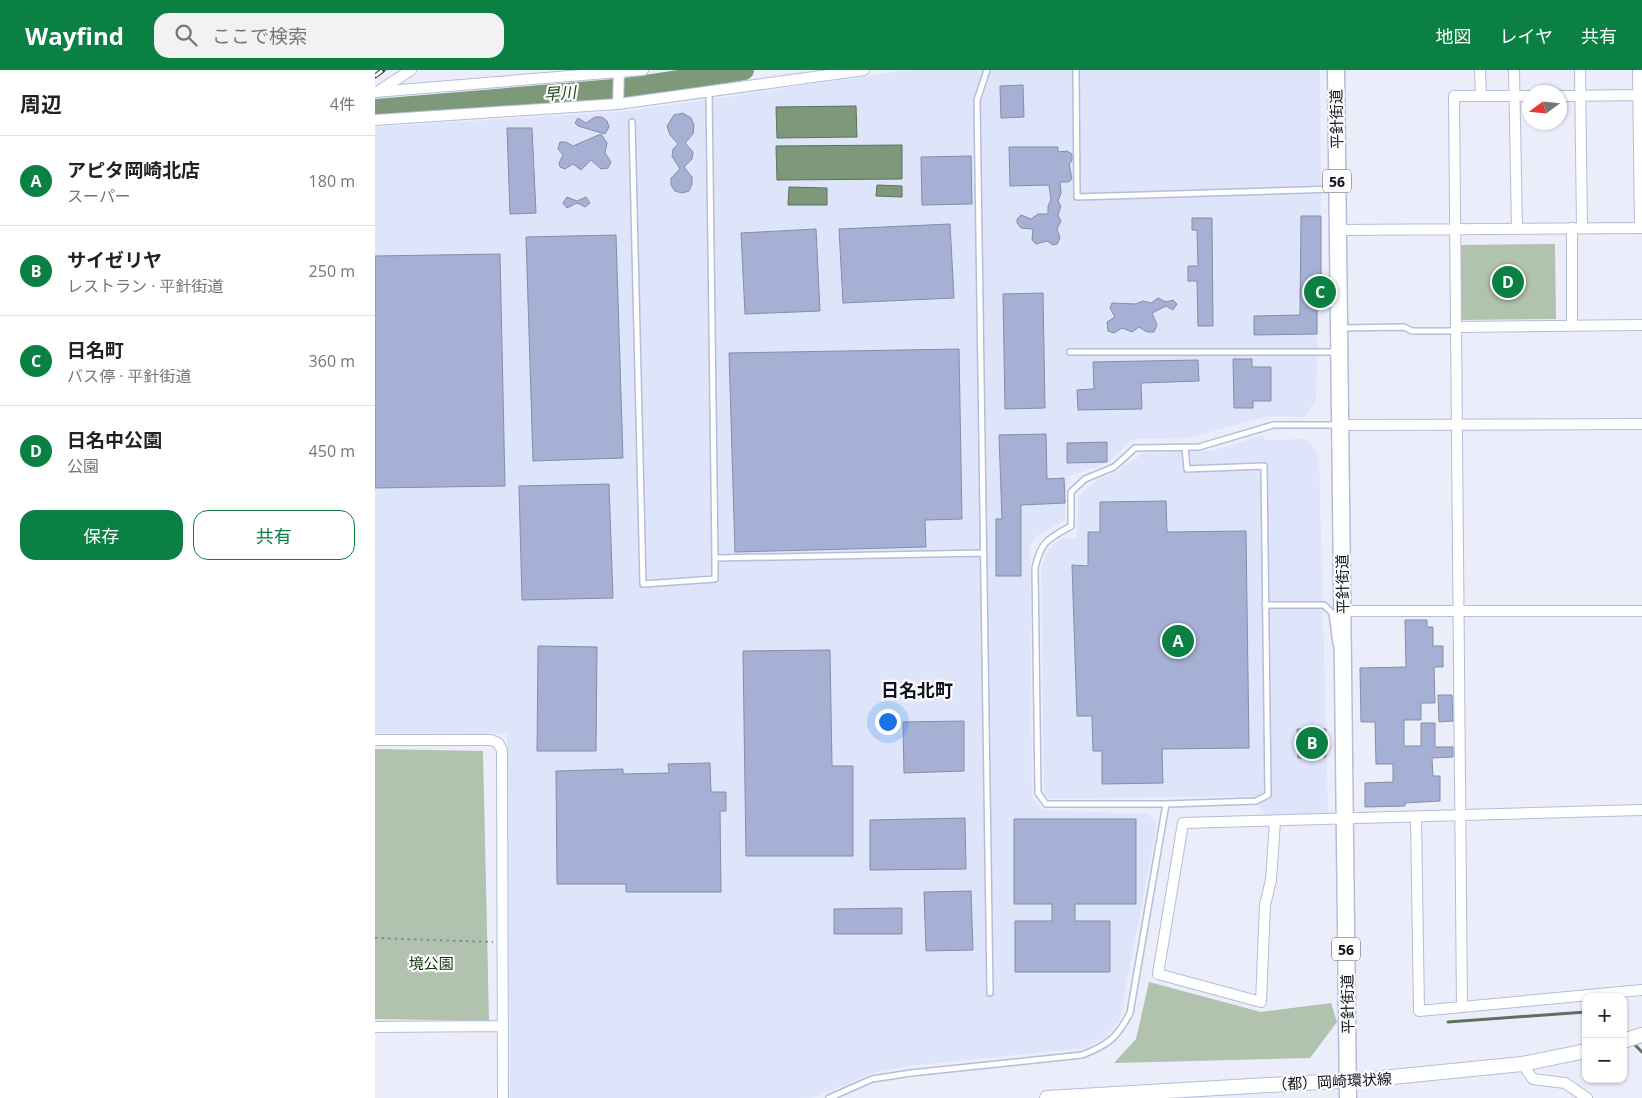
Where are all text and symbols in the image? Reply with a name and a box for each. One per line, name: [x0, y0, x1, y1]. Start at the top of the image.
search box: [154, 13, 504, 58]
text: Wayfind: [25, 19, 124, 52]
icon: search: [172, 21, 200, 49]
text: ここで検索: [212, 23, 307, 49]
text: 地図: [1436, 24, 1472, 48]
text: レイヤ: [1500, 24, 1553, 48]
text: 共有: [1581, 24, 1617, 48]
water label: 早川: [543, 80, 579, 105]
north arrow: [1522, 85, 1567, 130]
street label: 平針街道: [1325, 89, 1347, 149]
text: 周辺: [20, 90, 62, 118]
text: 4件: [330, 93, 355, 115]
text: アピタ岡崎北店: [67, 157, 200, 183]
text: A: [30, 170, 42, 192]
text: 180 m: [309, 170, 355, 192]
road number: 56: [1323, 170, 1351, 192]
text: スーパー: [67, 185, 131, 207]
text: サイゼリヤ: [67, 247, 162, 273]
text: B: [31, 260, 41, 282]
text: 250 m: [309, 260, 355, 282]
pin: D: [1492, 263, 1524, 301]
pin: C: [1304, 273, 1336, 311]
text: レストラン · 平針街道: [67, 275, 224, 297]
text: 日名町: [67, 337, 124, 363]
text: C: [31, 350, 41, 372]
text: 360 m: [309, 350, 355, 372]
text: バス停 · 平針街道: [67, 365, 192, 387]
text: 日名中公園: [67, 427, 162, 453]
text: D: [30, 440, 42, 462]
text: 450 m: [309, 440, 355, 462]
text: 公園: [67, 455, 99, 477]
button: 保存: [20, 510, 183, 560]
button: 共有: [193, 510, 355, 560]
street label: 平針街道: [1331, 554, 1353, 614]
pin: A: [1162, 622, 1194, 660]
district label: 日名北町: [881, 678, 953, 702]
your location: [875, 709, 901, 735]
pin: B: [1296, 724, 1328, 762]
road number: 56: [1332, 938, 1360, 961]
park label: 境公園: [408, 953, 454, 973]
street label: 平針街道: [1336, 974, 1358, 1034]
map controls: [1582, 993, 1627, 1083]
button: +: [1582, 993, 1627, 1038]
button: −: [1582, 1038, 1627, 1083]
street label: （都）岡崎環状線: [1272, 1068, 1392, 1094]

